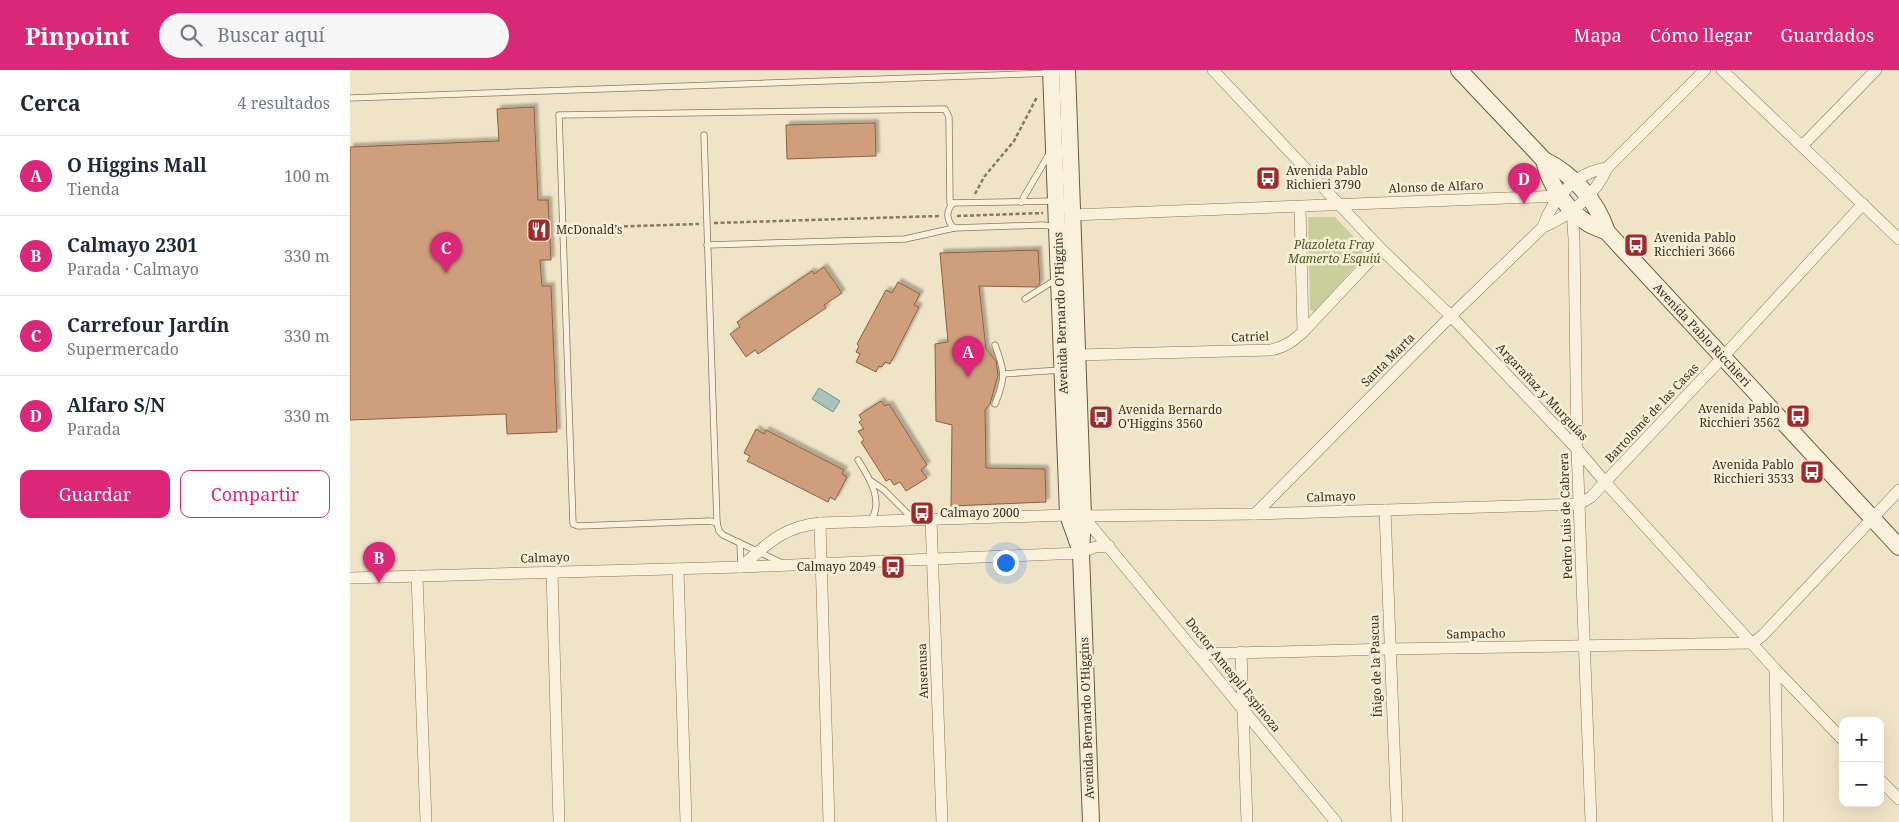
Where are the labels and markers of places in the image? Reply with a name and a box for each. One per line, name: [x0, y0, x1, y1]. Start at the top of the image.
place label: Avenida Pablo Richieri 3790: [1286, 162, 1368, 193]
pin: D: [1508, 163, 1540, 204]
bus stop icon: Avenida Pablo Richieri 3790: [1255, 165, 1281, 191]
restaurant icon: McDonald's: [526, 217, 552, 243]
place label: McDonald's: [556, 221, 622, 238]
place label: Avenida Pablo Ricchieri 3666: [1654, 229, 1736, 260]
pin: C: [430, 232, 462, 273]
bus stop icon: Avenida Pablo Ricchieri 3666: [1623, 232, 1649, 258]
pin: A: [952, 336, 984, 377]
place label: Avenida Pablo Ricchieri 3562: [1698, 400, 1780, 431]
place label: Avenida Bernardo O'Higgins 3560: [1118, 401, 1222, 432]
bus stop icon: Avenida Pablo Ricchieri 3562: [1785, 403, 1811, 429]
bus stop icon: Avenida Bernardo O'Higgins 3560: [1088, 404, 1114, 430]
place label: Avenida Pablo Ricchieri 3533: [1712, 456, 1794, 487]
bus stop icon: Avenida Pablo Ricchieri 3533: [1799, 459, 1825, 485]
bus stop icon: Calmayo 2000: [909, 500, 935, 526]
place label: Calmayo 2000: [940, 504, 1020, 521]
pin: B: [363, 542, 395, 583]
bus stop icon: Calmayo 2049: [880, 554, 906, 580]
place label: Calmayo 2049: [797, 558, 876, 575]

